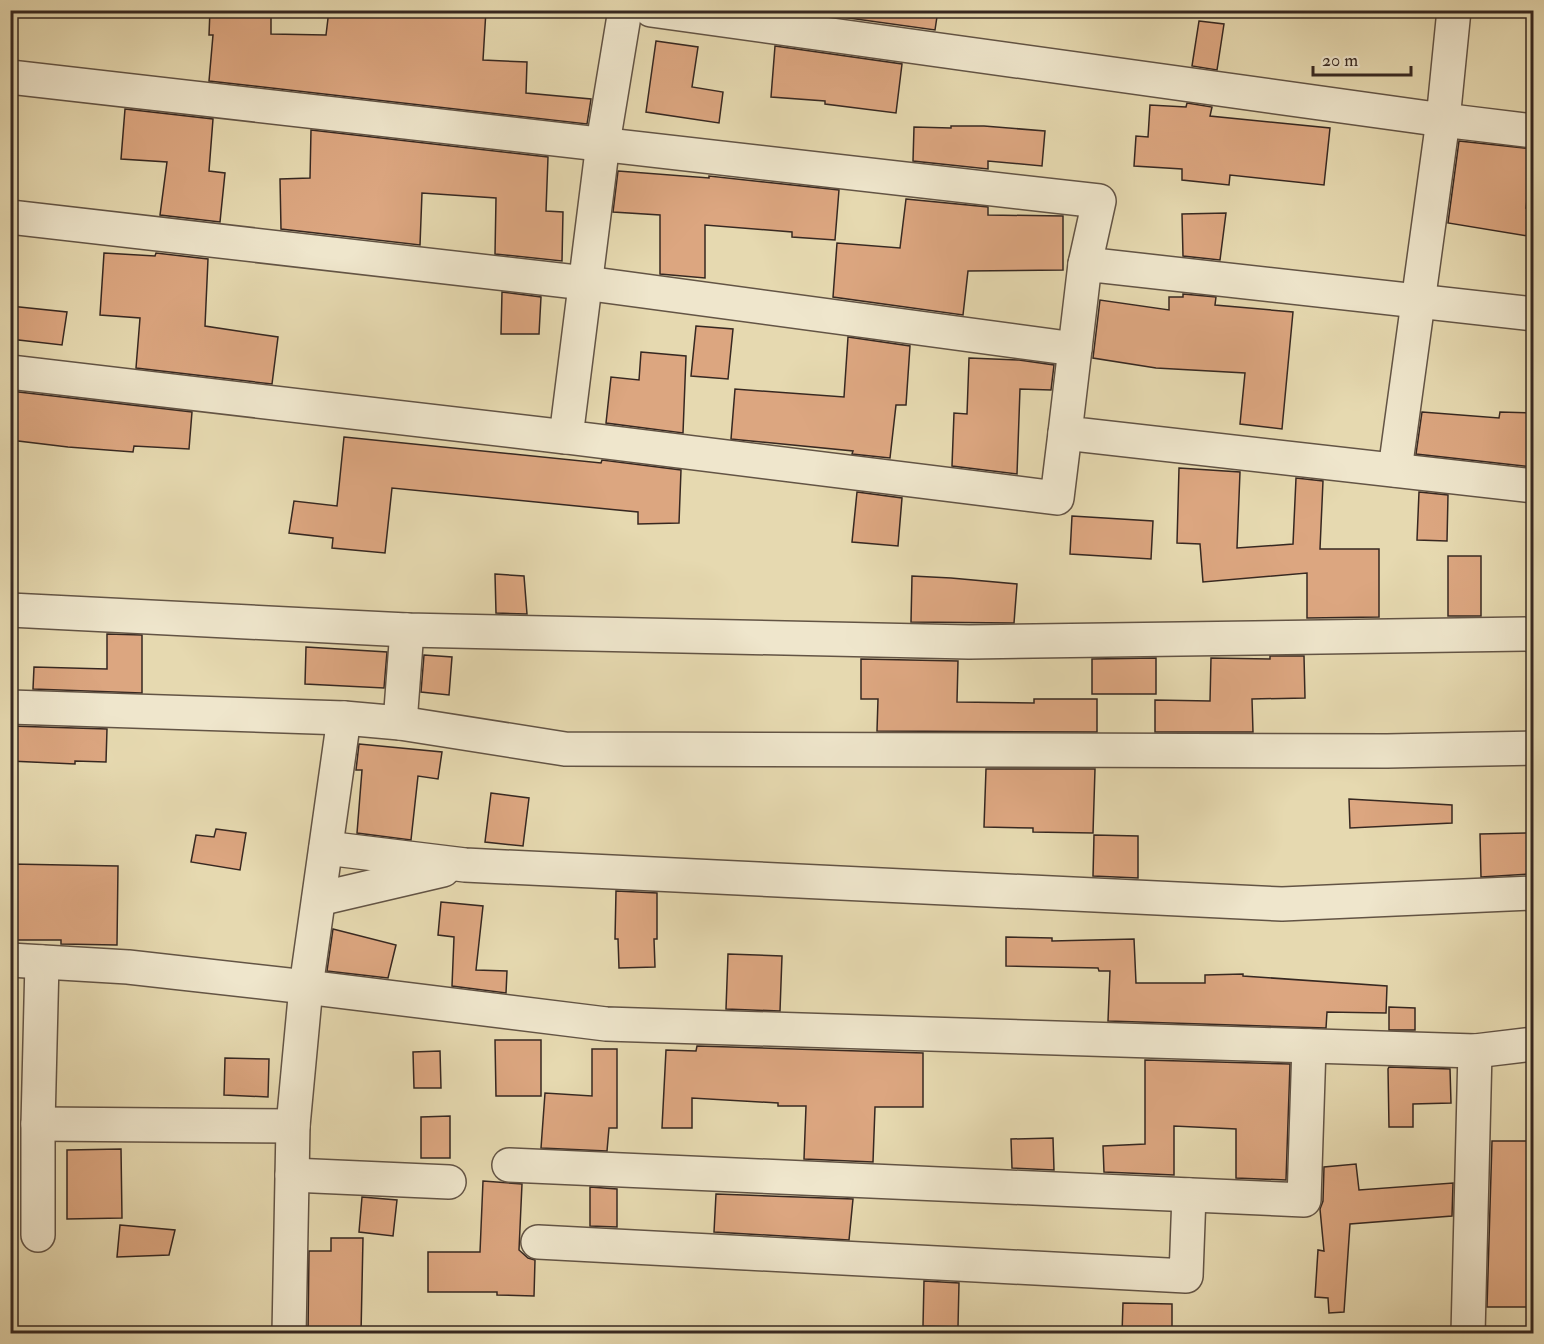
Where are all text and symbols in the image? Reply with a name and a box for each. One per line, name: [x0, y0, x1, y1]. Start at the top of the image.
scale bar: [1313, 39, 1410, 77]
text: 20 m: [1322, 49, 1358, 72]

